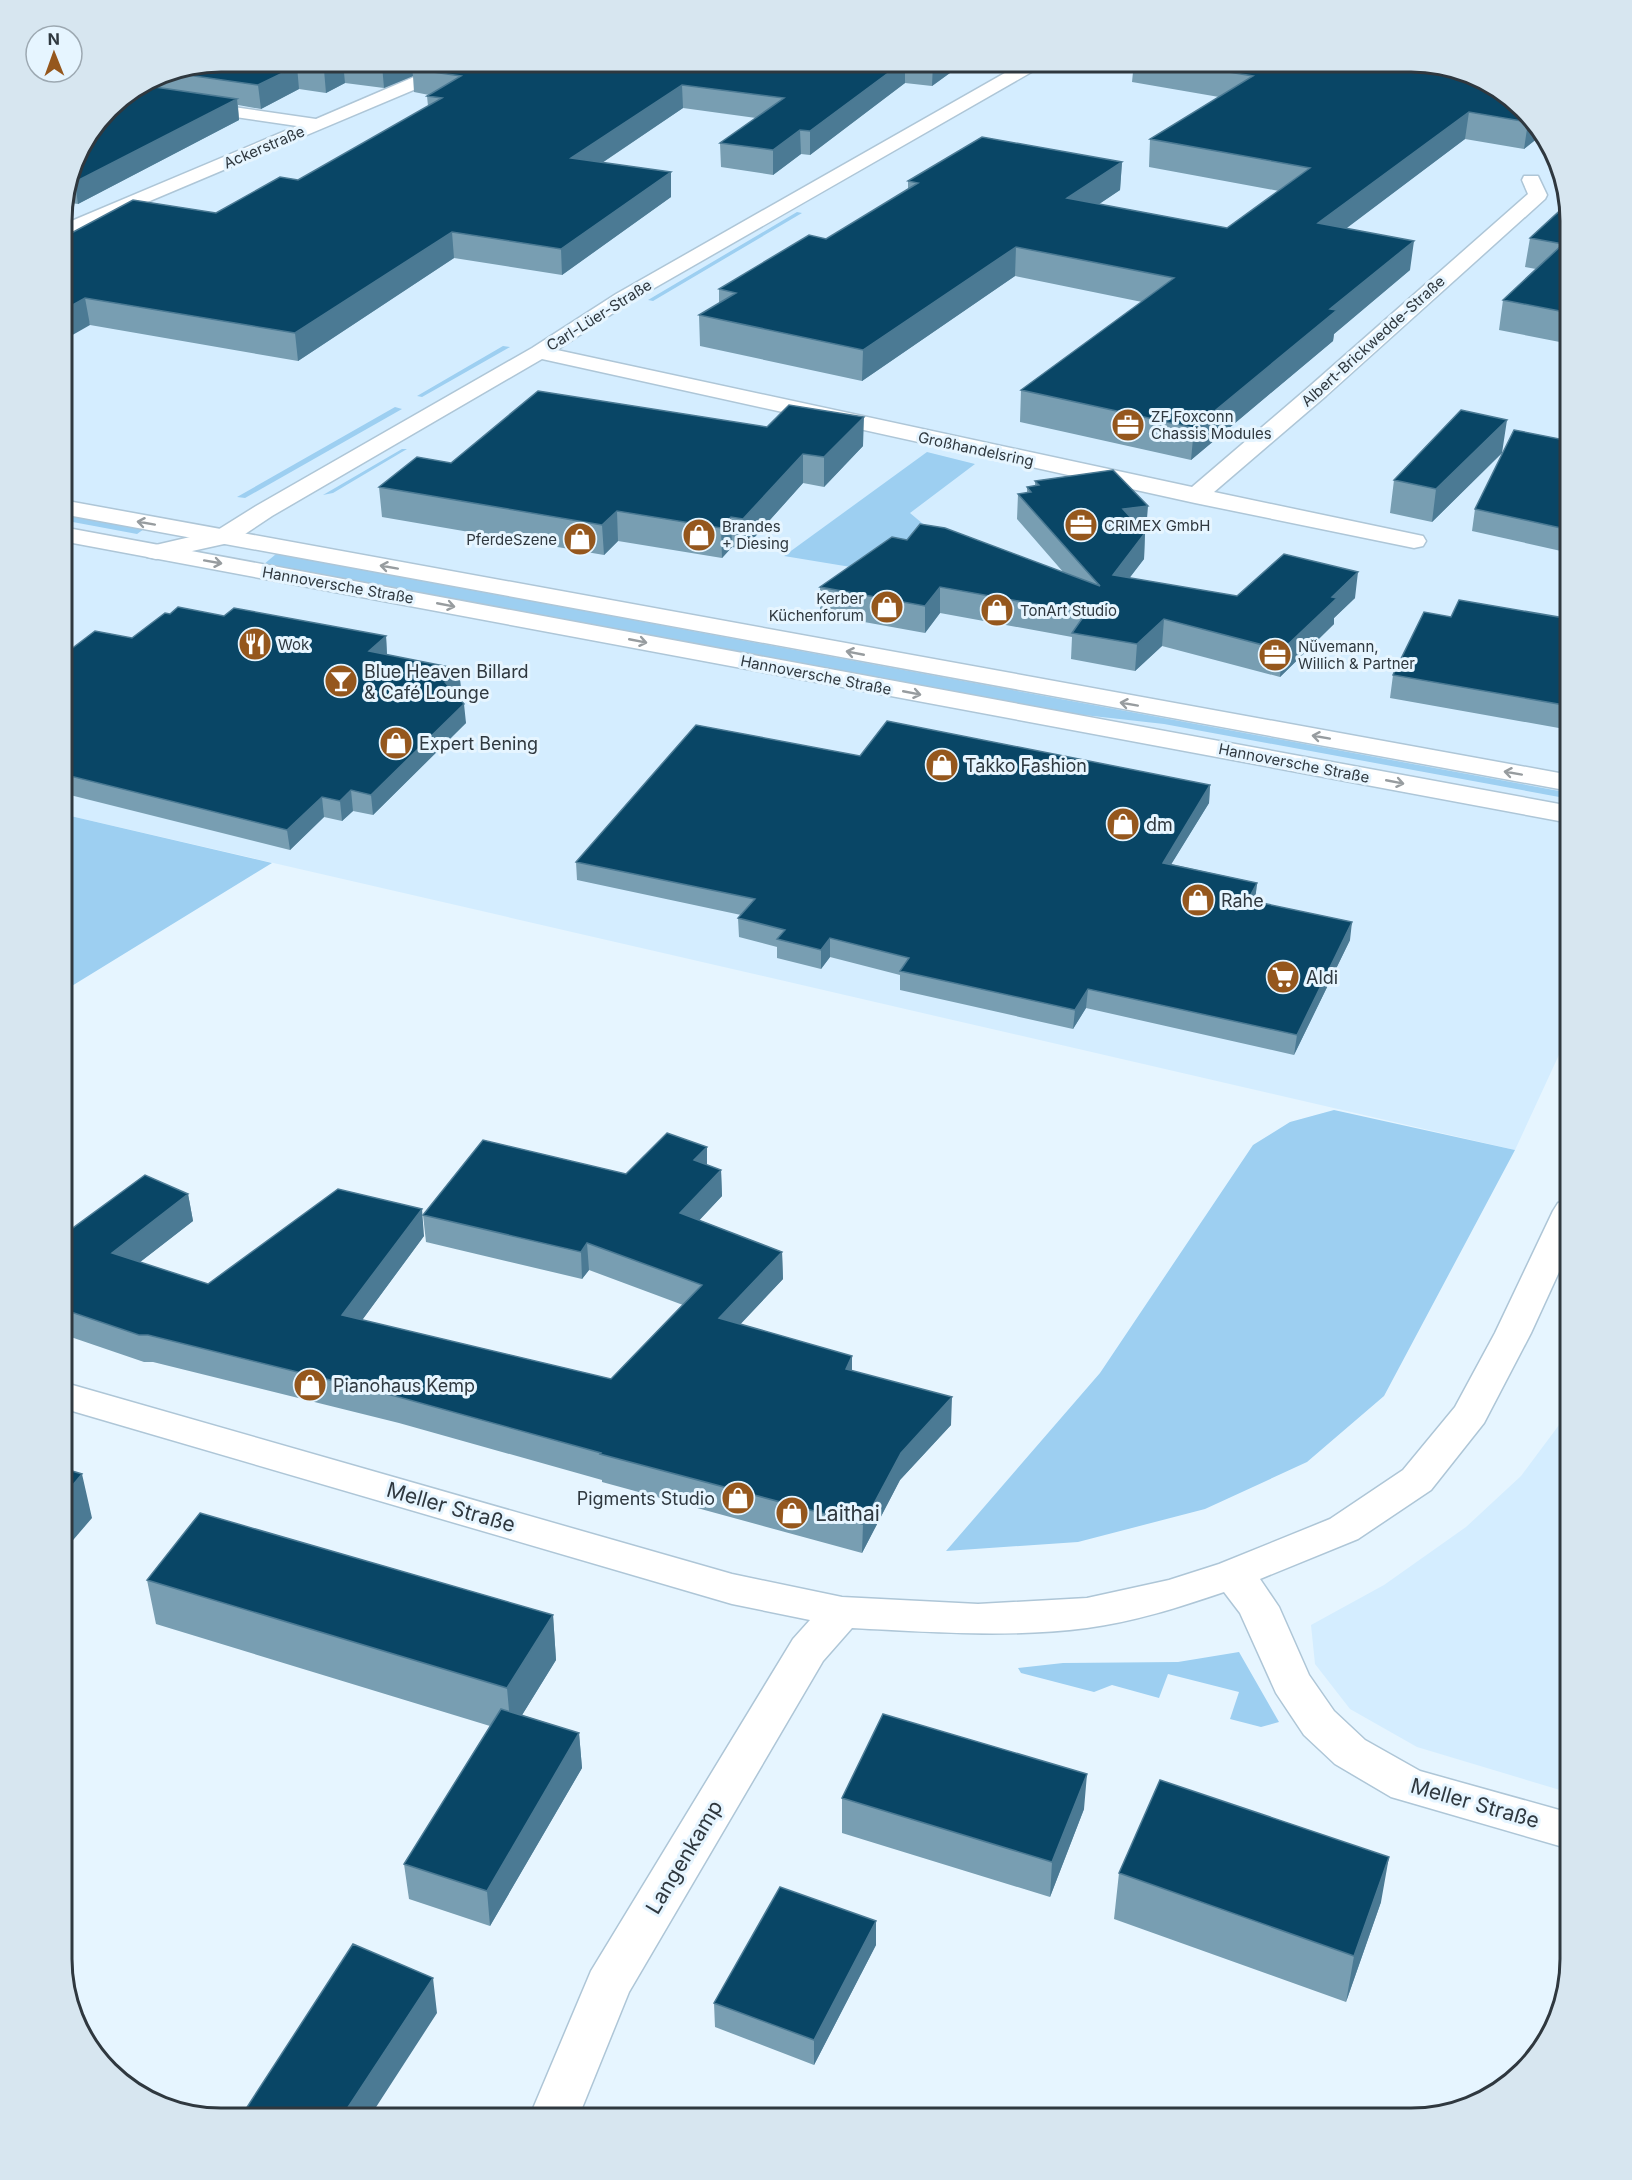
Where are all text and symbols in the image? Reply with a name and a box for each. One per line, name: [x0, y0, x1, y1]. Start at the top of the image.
north arrow: [24, 24, 84, 84]
text: N: [47, 29, 60, 49]
street label: Ackerstraße: [221, 121, 307, 173]
street label: Albert-Brickwedde-Straße: [1297, 271, 1449, 411]
street label: Carl-Lüer-Straße: [543, 275, 655, 355]
office icon: ZF Foxconn Chassis Modules: [1110, 407, 1146, 443]
place label: ZF Foxconn Chassis Modules: [1151, 407, 1272, 443]
street label: Großhandelsring: [916, 427, 1036, 471]
office icon: CRIMEX GmbH: [1063, 507, 1099, 543]
place label: CRIMEX GmbH: [1104, 516, 1210, 535]
one-way arrow: [137, 517, 156, 528]
shop icon: Brandes + Diesing: [681, 517, 717, 553]
place label: Brandes + Diesing: [722, 517, 789, 553]
shop icon: PferdeSzene: [562, 521, 598, 557]
place label: PferdeSzene: [466, 530, 557, 549]
one-way arrow: [203, 557, 223, 568]
one-way arrow: [380, 561, 400, 572]
street label: Hannoversche Straße: [261, 562, 415, 608]
place label: Kerber Küchenforum: [769, 589, 864, 625]
shop icon: Kerber Küchenforum: [869, 589, 905, 625]
shop icon: TonArt Studio: [979, 592, 1015, 628]
one-way arrow: [436, 600, 456, 611]
place label: TonArt Studio: [1020, 601, 1117, 620]
restaurant icon: Wok: [237, 626, 273, 662]
place label: Wok: [278, 635, 310, 654]
one-way arrow: [628, 636, 647, 647]
office icon: Nüvemann, Willich & Partner: [1257, 637, 1293, 673]
place label: Nüvemann, Willich & Partner: [1298, 637, 1415, 673]
one-way arrow: [845, 647, 865, 658]
street label: Hannoversche Straße: [739, 651, 893, 699]
place label: Blue Heaven Billard & Café Lounge: [364, 661, 529, 703]
bar icon: Blue Heaven Billard & Café Lounge: [323, 663, 359, 699]
one-way arrow: [902, 687, 922, 698]
one-way arrow: [1120, 698, 1139, 709]
shop icon: Expert Bening: [378, 725, 414, 761]
one-way arrow: [1312, 732, 1332, 743]
place label: Expert Bening: [419, 733, 538, 754]
street label: Hannoversche Straße: [1217, 739, 1371, 787]
shop icon: Takko Fashion: [924, 747, 960, 783]
place label: Takko Fashion: [965, 755, 1087, 776]
one-way arrow: [1504, 767, 1523, 778]
one-way arrow: [1385, 777, 1405, 788]
shop icon: dm: [1105, 806, 1141, 842]
place label: dm: [1146, 814, 1173, 835]
shop icon: Rahe: [1180, 882, 1216, 918]
place label: Rahe: [1221, 890, 1264, 911]
supermarket icon: Aldi: [1265, 959, 1301, 995]
place label: Aldi: [1306, 967, 1338, 988]
shop icon: Pianohaus Kemp: [292, 1367, 328, 1403]
place label: Pianohaus Kemp: [333, 1375, 475, 1396]
street label: Meller Straße: [384, 1477, 518, 1537]
shop icon: Pigments Studio: [720, 1480, 756, 1516]
place label: Pigments Studio: [577, 1488, 715, 1509]
shop icon: Laithai: [774, 1495, 810, 1531]
place label: Laithai: [815, 1501, 880, 1526]
street label: Meller Straße: [1408, 1773, 1542, 1833]
street label: Langenkamp: [640, 1796, 728, 1918]

